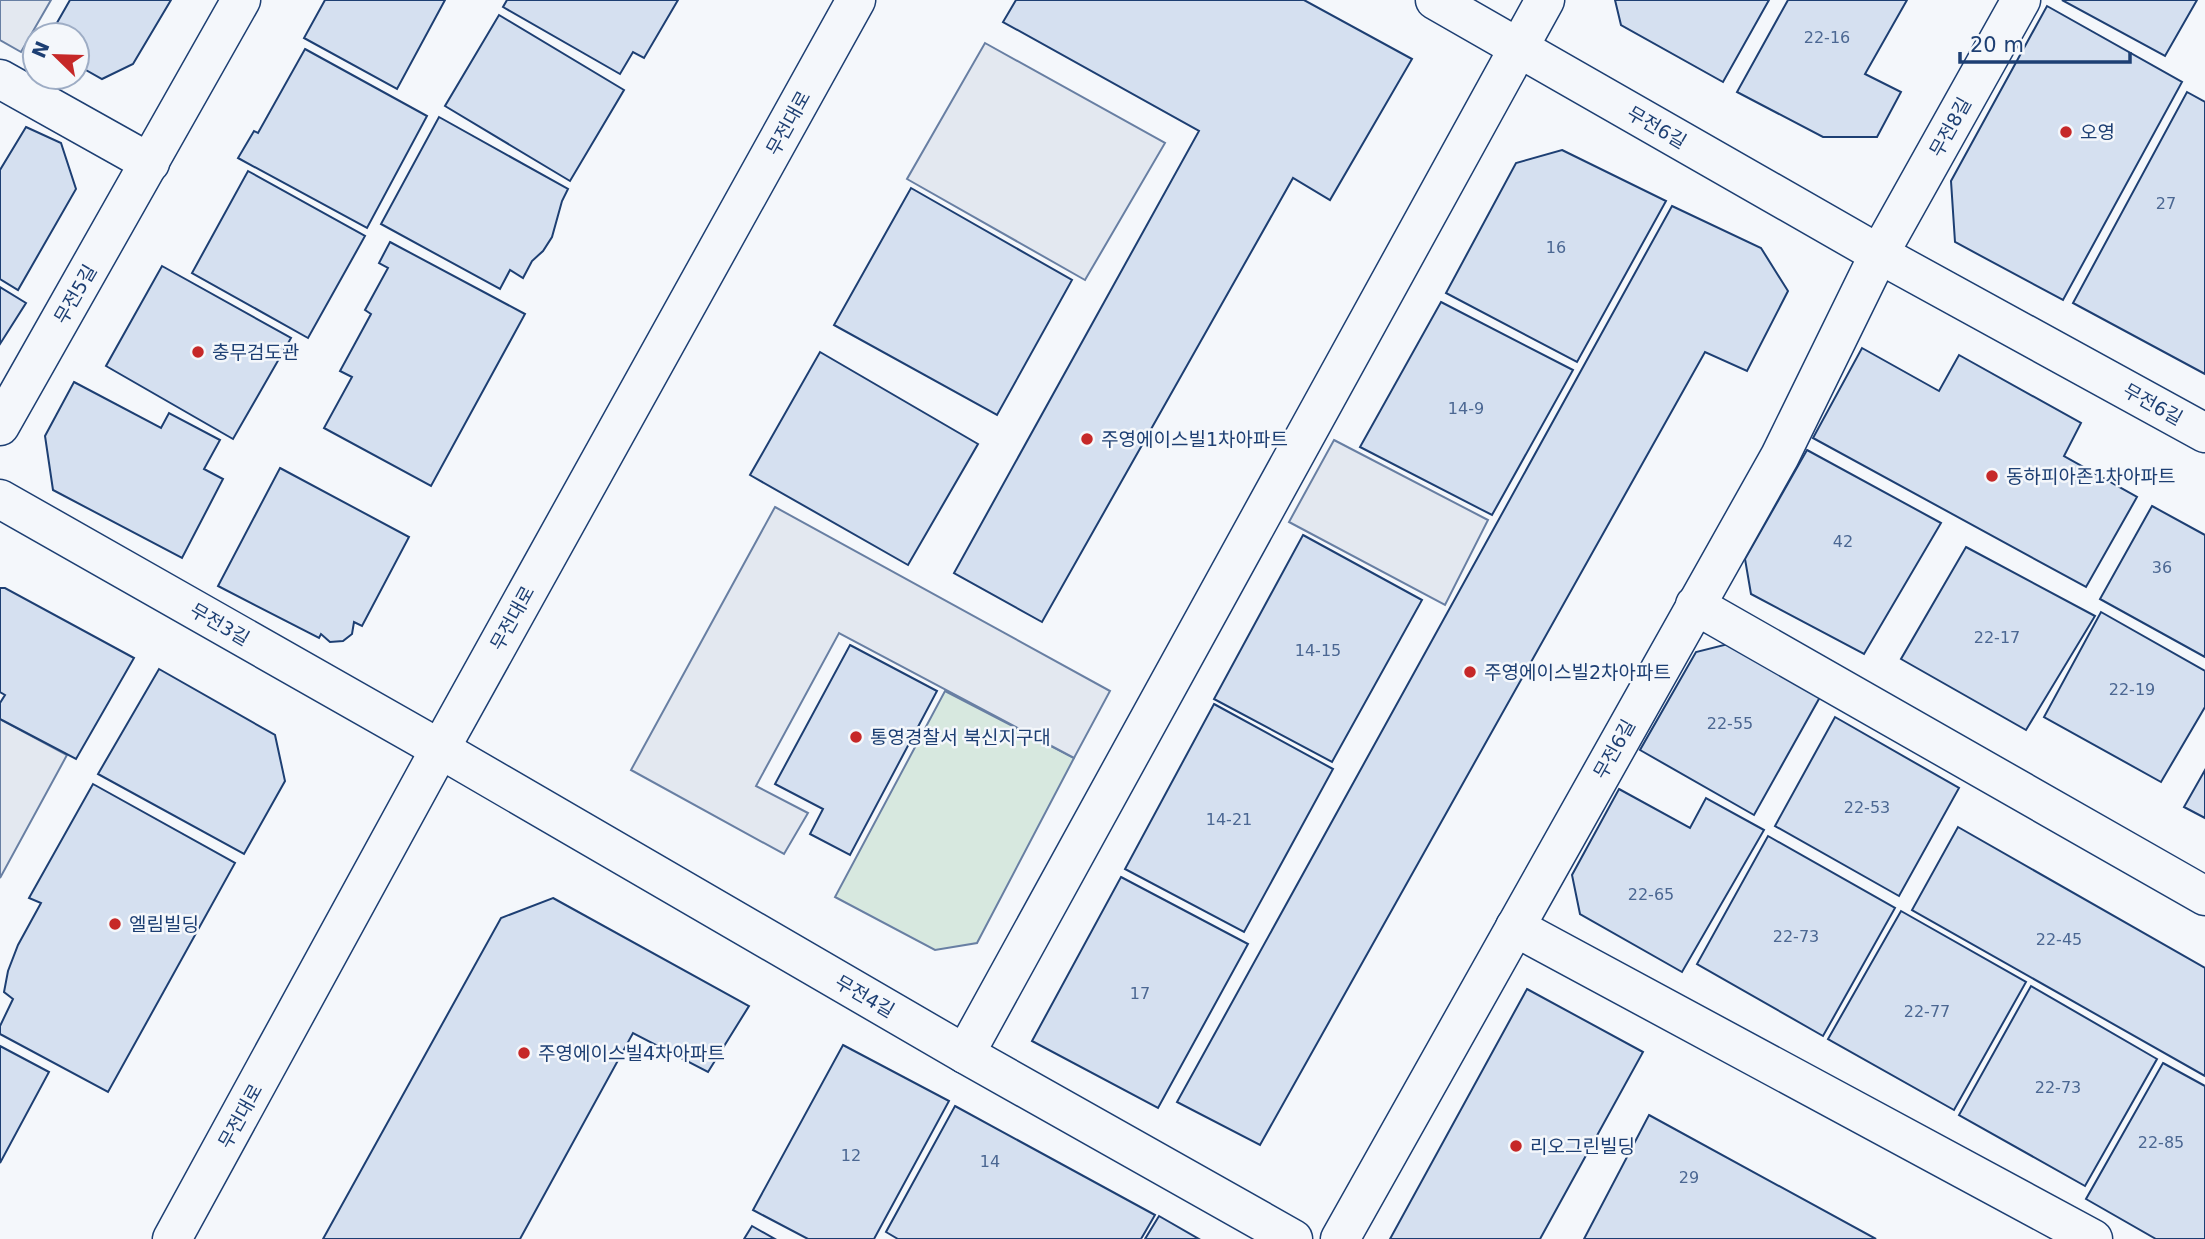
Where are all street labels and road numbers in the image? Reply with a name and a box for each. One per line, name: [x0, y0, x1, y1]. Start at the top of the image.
street label: 무전대로: [761, 87, 815, 159]
street label: 무전8길: [1925, 93, 1975, 161]
street label: 무전6길: [1624, 101, 1690, 153]
street label: 무전5길: [49, 261, 101, 327]
street label: 무전6길: [2119, 379, 2187, 429]
street label: 무전대로: [485, 582, 539, 654]
street label: 무전3길: [187, 598, 253, 650]
street label: 무전6길: [1589, 715, 1639, 783]
street label: 무전4길: [832, 970, 898, 1022]
street label: 무전대로: [213, 1080, 267, 1152]

